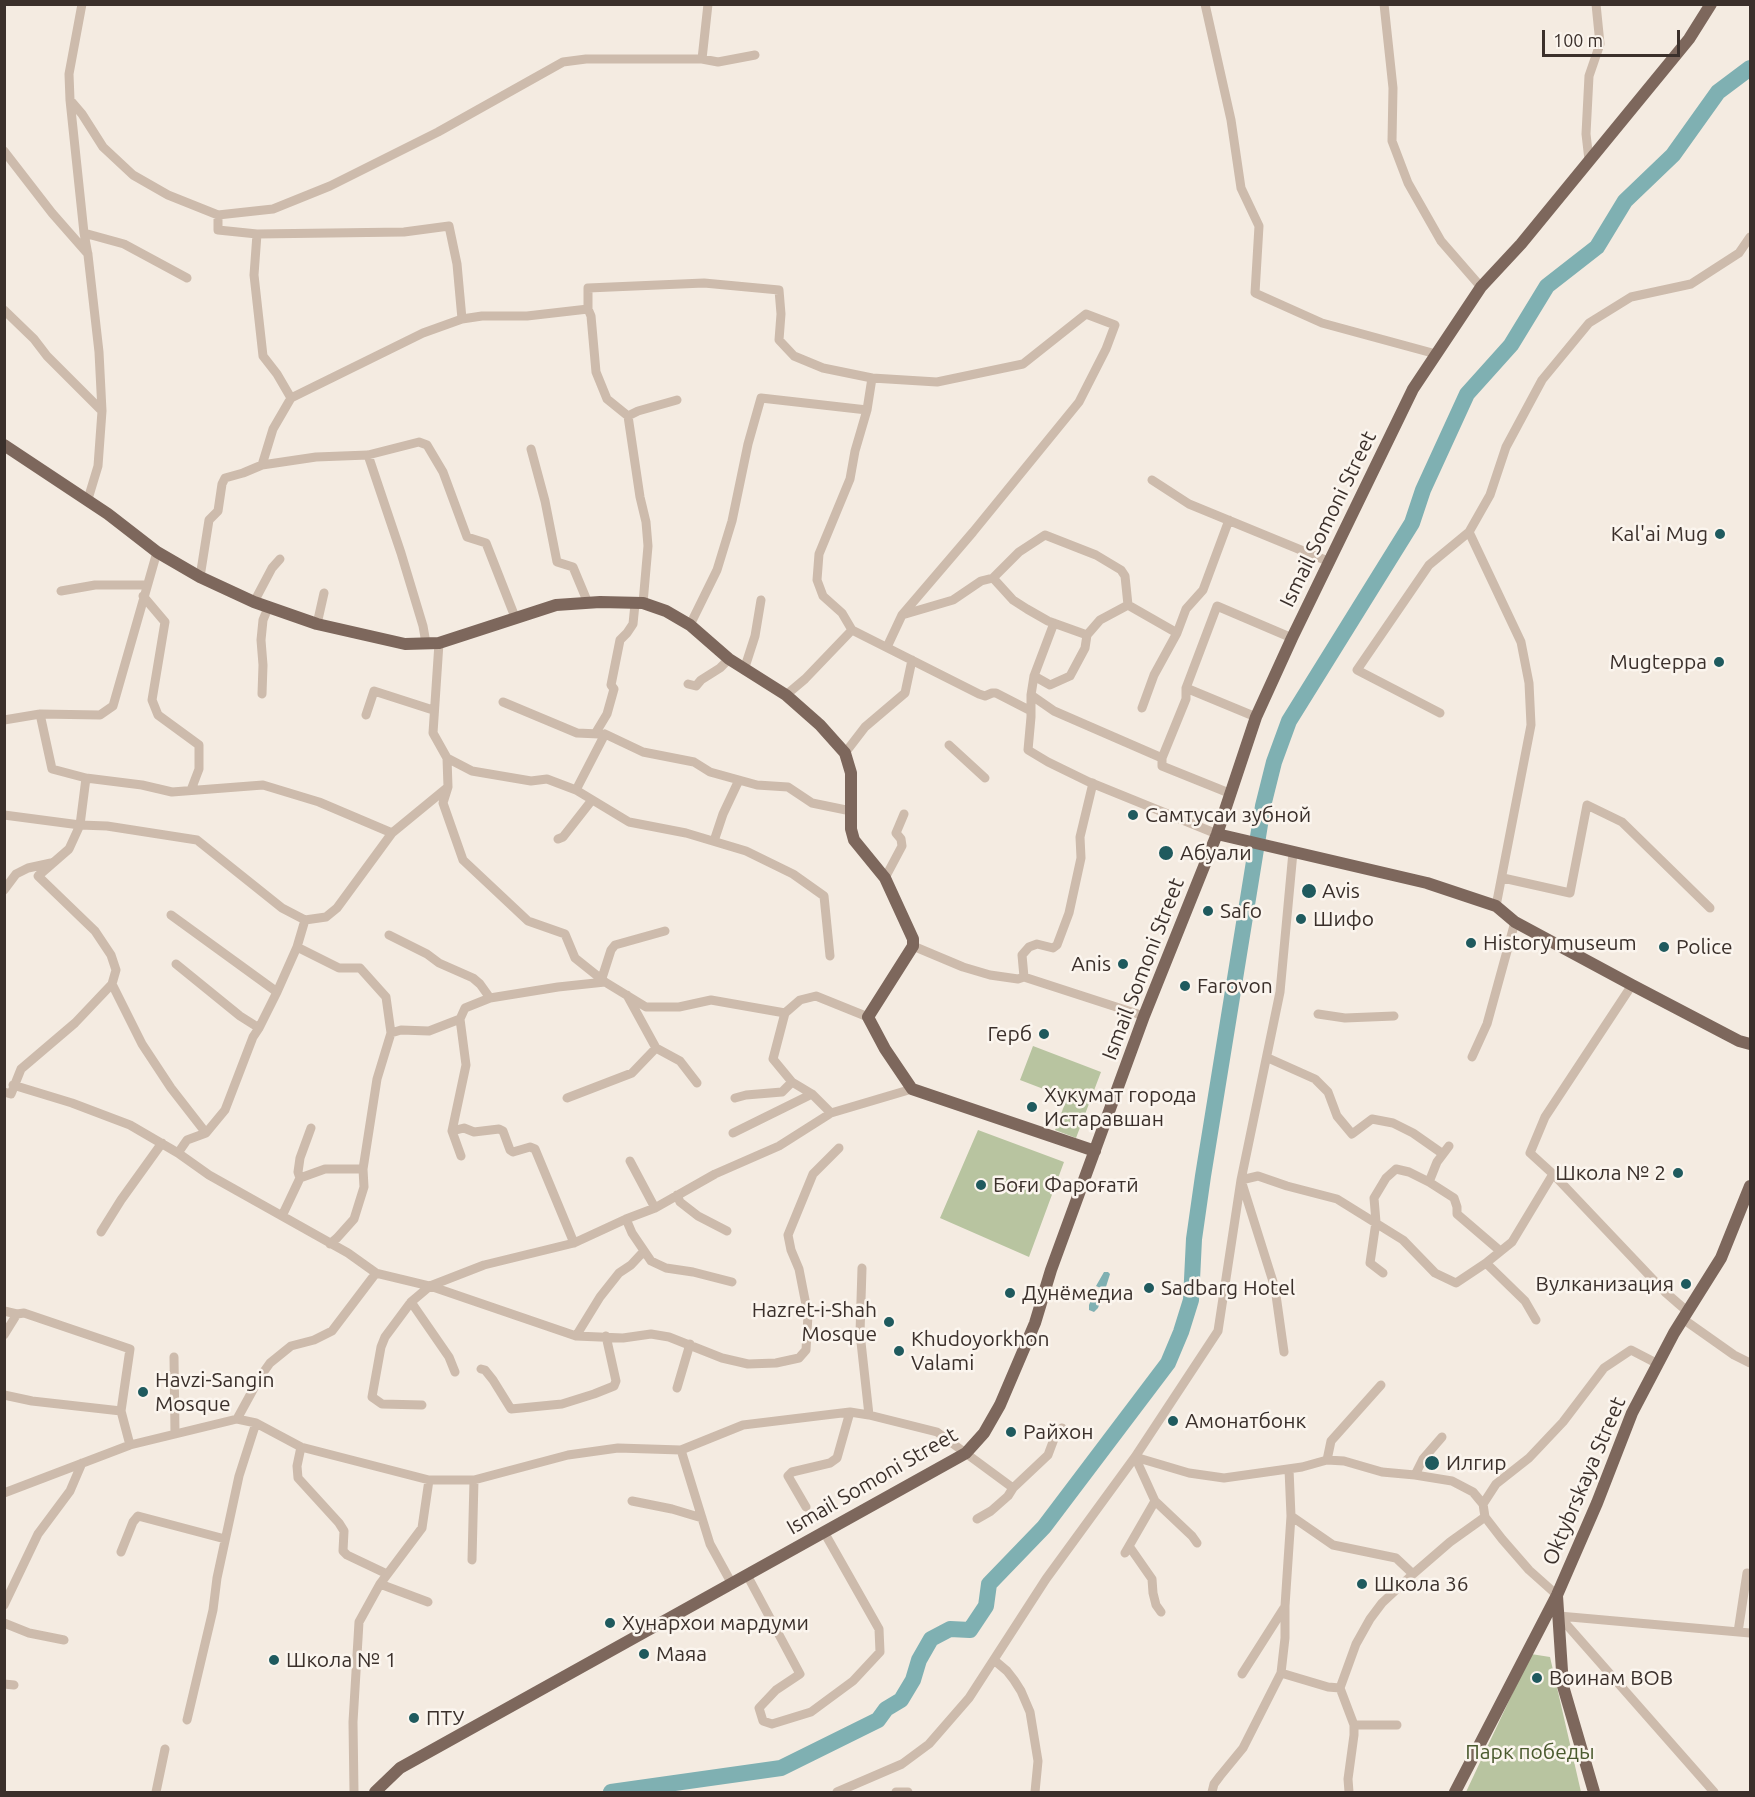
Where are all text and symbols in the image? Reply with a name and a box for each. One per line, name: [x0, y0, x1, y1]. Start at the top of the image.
scale bar: [1545, 18, 1683, 56]
text: 100 m: [1553, 30, 1603, 50]
street label: Ismail Somoni Street: [1274, 427, 1382, 611]
place label: Kal'ai Mug: [1611, 521, 1708, 547]
marker: Kal'ai Mug: [1713, 527, 1727, 541]
place label: Mugteppa: [1610, 649, 1707, 675]
marker: Mugteppa: [1712, 655, 1726, 669]
place label: Самтусаи зубной: [1145, 802, 1311, 828]
marker: Самтусаи зубной: [1126, 808, 1140, 822]
place label: Абуали: [1180, 840, 1252, 866]
marker: Абуали: [1157, 844, 1175, 862]
street label: Ismail Somoni Street: [1097, 874, 1189, 1064]
place label: Avis: [1322, 878, 1360, 904]
marker: Avis: [1300, 882, 1318, 900]
place label: Safo: [1220, 898, 1262, 924]
marker: Safo: [1201, 904, 1215, 918]
place label: Шифо: [1313, 906, 1374, 932]
marker: Шифо: [1294, 912, 1308, 926]
place label: History museum: [1483, 930, 1637, 956]
place label: Police: [1676, 934, 1733, 960]
marker: History museum: [1464, 936, 1478, 950]
marker: Police: [1657, 940, 1671, 954]
place label: Anis: [1071, 951, 1111, 977]
marker: Anis: [1116, 957, 1130, 971]
place label: Farovon: [1197, 973, 1273, 999]
marker: Farovon: [1178, 979, 1192, 993]
place label: Герб: [987, 1021, 1032, 1047]
marker: Герб: [1037, 1027, 1051, 1041]
place label: Хукумат города Истаравшан: [1044, 1082, 1197, 1132]
marker: Хукумат города Истаравшан: [1025, 1100, 1039, 1114]
place label: Школа № 2: [1555, 1160, 1666, 1186]
marker: Школа № 2: [1671, 1166, 1685, 1180]
place label: Боғи Фароғатӣ: [993, 1172, 1139, 1198]
marker: Боғи Фароғатӣ: [974, 1178, 988, 1192]
place label: Вулканизация: [1536, 1271, 1674, 1297]
place label: Sadbarg Hotel: [1161, 1275, 1295, 1301]
marker: Вулканизация: [1679, 1277, 1693, 1291]
place label: Дунёмедиа: [1022, 1280, 1134, 1306]
marker: Sadbarg Hotel: [1142, 1281, 1156, 1295]
marker: Дунёмедиа: [1003, 1286, 1017, 1300]
place label: Hazret-i-Shah Mosque: [752, 1297, 877, 1347]
marker: Hazret-i-Shah Mosque: [882, 1315, 896, 1329]
place label: Khudoyorkhon Valami: [911, 1326, 1049, 1376]
marker: Khudoyorkhon Valami: [892, 1344, 906, 1358]
place label: Havzi-Sangin Mosque: [155, 1367, 274, 1417]
marker: Havzi-Sangin Mosque: [136, 1385, 150, 1399]
street label: Oktybrskaya Street: [1537, 1393, 1631, 1569]
place label: Амонатбонк: [1185, 1408, 1306, 1434]
marker: Амонатбонк: [1166, 1414, 1180, 1428]
place label: Райхон: [1023, 1419, 1093, 1445]
street label: Ismail Somoni Street: [782, 1422, 962, 1540]
marker: Райхон: [1004, 1425, 1018, 1439]
place label: Илгир: [1446, 1450, 1506, 1476]
marker: Илгир: [1423, 1454, 1441, 1472]
place label: Школа 36: [1374, 1571, 1469, 1597]
marker: Школа 36: [1355, 1577, 1369, 1591]
place label: Хунархои мардуми: [622, 1610, 809, 1636]
marker: Хунархои мардуми: [603, 1616, 617, 1630]
place label: Маяа: [656, 1641, 707, 1667]
place label: Школа № 1: [286, 1647, 397, 1673]
marker: Маяа: [637, 1647, 651, 1661]
marker: Школа № 1: [267, 1653, 281, 1667]
place label: Воинам ВОВ: [1549, 1665, 1673, 1691]
marker: Воинам ВОВ: [1530, 1671, 1544, 1685]
place label: ПТУ: [426, 1705, 464, 1731]
marker: ПТУ: [407, 1711, 421, 1725]
park label: Парк победы: [1465, 1739, 1595, 1765]

